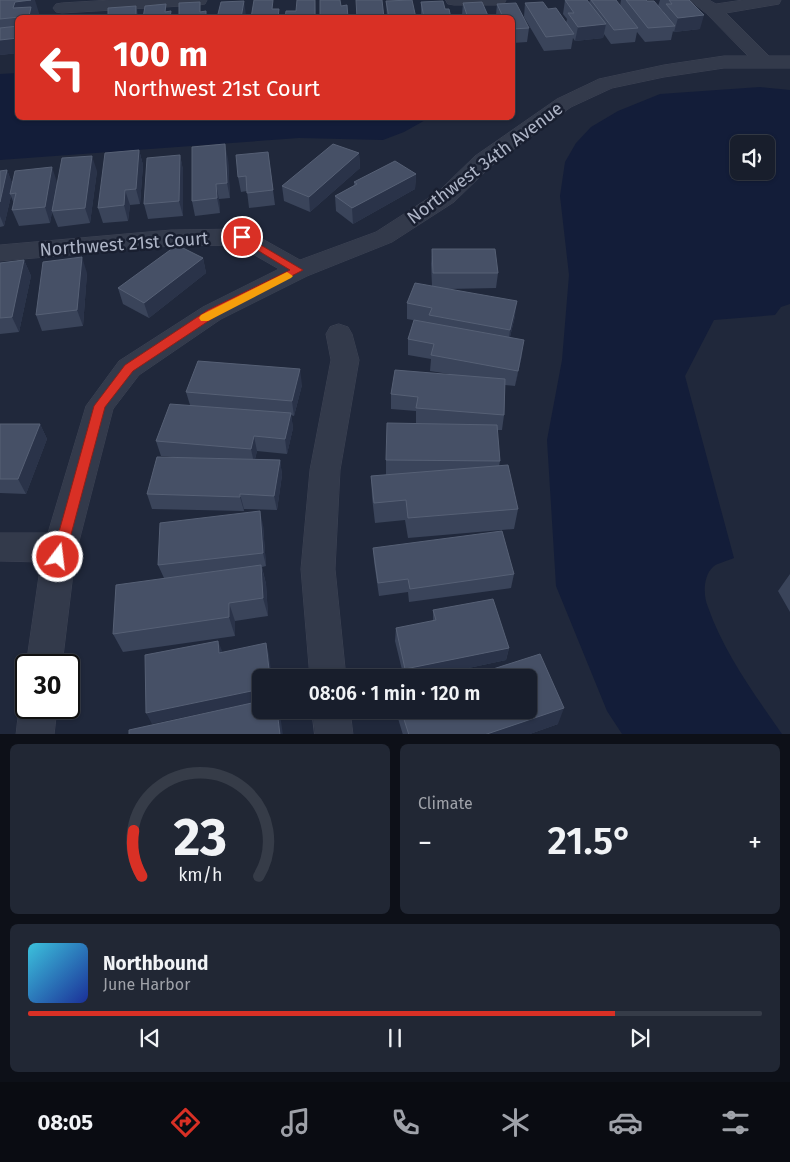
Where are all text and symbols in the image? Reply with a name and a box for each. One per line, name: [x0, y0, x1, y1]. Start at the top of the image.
text: 100 m: [113, 33, 208, 75]
icon: left: [30, 35, 95, 100]
text: Northwest 21st Court: [113, 75, 320, 102]
street label: Northwest 34th Avenue: [403, 97, 567, 229]
map controls: [730, 135, 775, 180]
button: sound: [730, 135, 775, 180]
pin: [221, 216, 263, 258]
icon: arrive: [228, 223, 256, 251]
street label: Northwest 21st Court: [39, 227, 210, 261]
position arrow: [31, 530, 83, 582]
speed limit sign: 30: [15, 654, 80, 719]
text: 08:06 · 1 min · 120 m: [309, 682, 480, 705]
text: Climate: [418, 794, 473, 813]
text: 23: [173, 806, 227, 869]
text: 21.5°: [548, 818, 632, 864]
text: −: [418, 826, 432, 859]
text: +: [748, 826, 762, 859]
text: km/h: [178, 864, 222, 886]
text: Northbound: [103, 952, 208, 975]
text: June Harbor: [103, 975, 190, 994]
icon: previous: [136, 1024, 164, 1052]
icon: pause: [381, 1024, 409, 1052]
icon: next: [626, 1024, 654, 1052]
icon: directions: [168, 1105, 203, 1140]
icon: music: [278, 1105, 313, 1140]
icon: phone: [388, 1105, 423, 1140]
icon: climate: [498, 1105, 533, 1140]
icon: car: [608, 1105, 643, 1140]
icon: filters: [718, 1105, 753, 1140]
text: 08:05: [37, 1109, 93, 1136]

